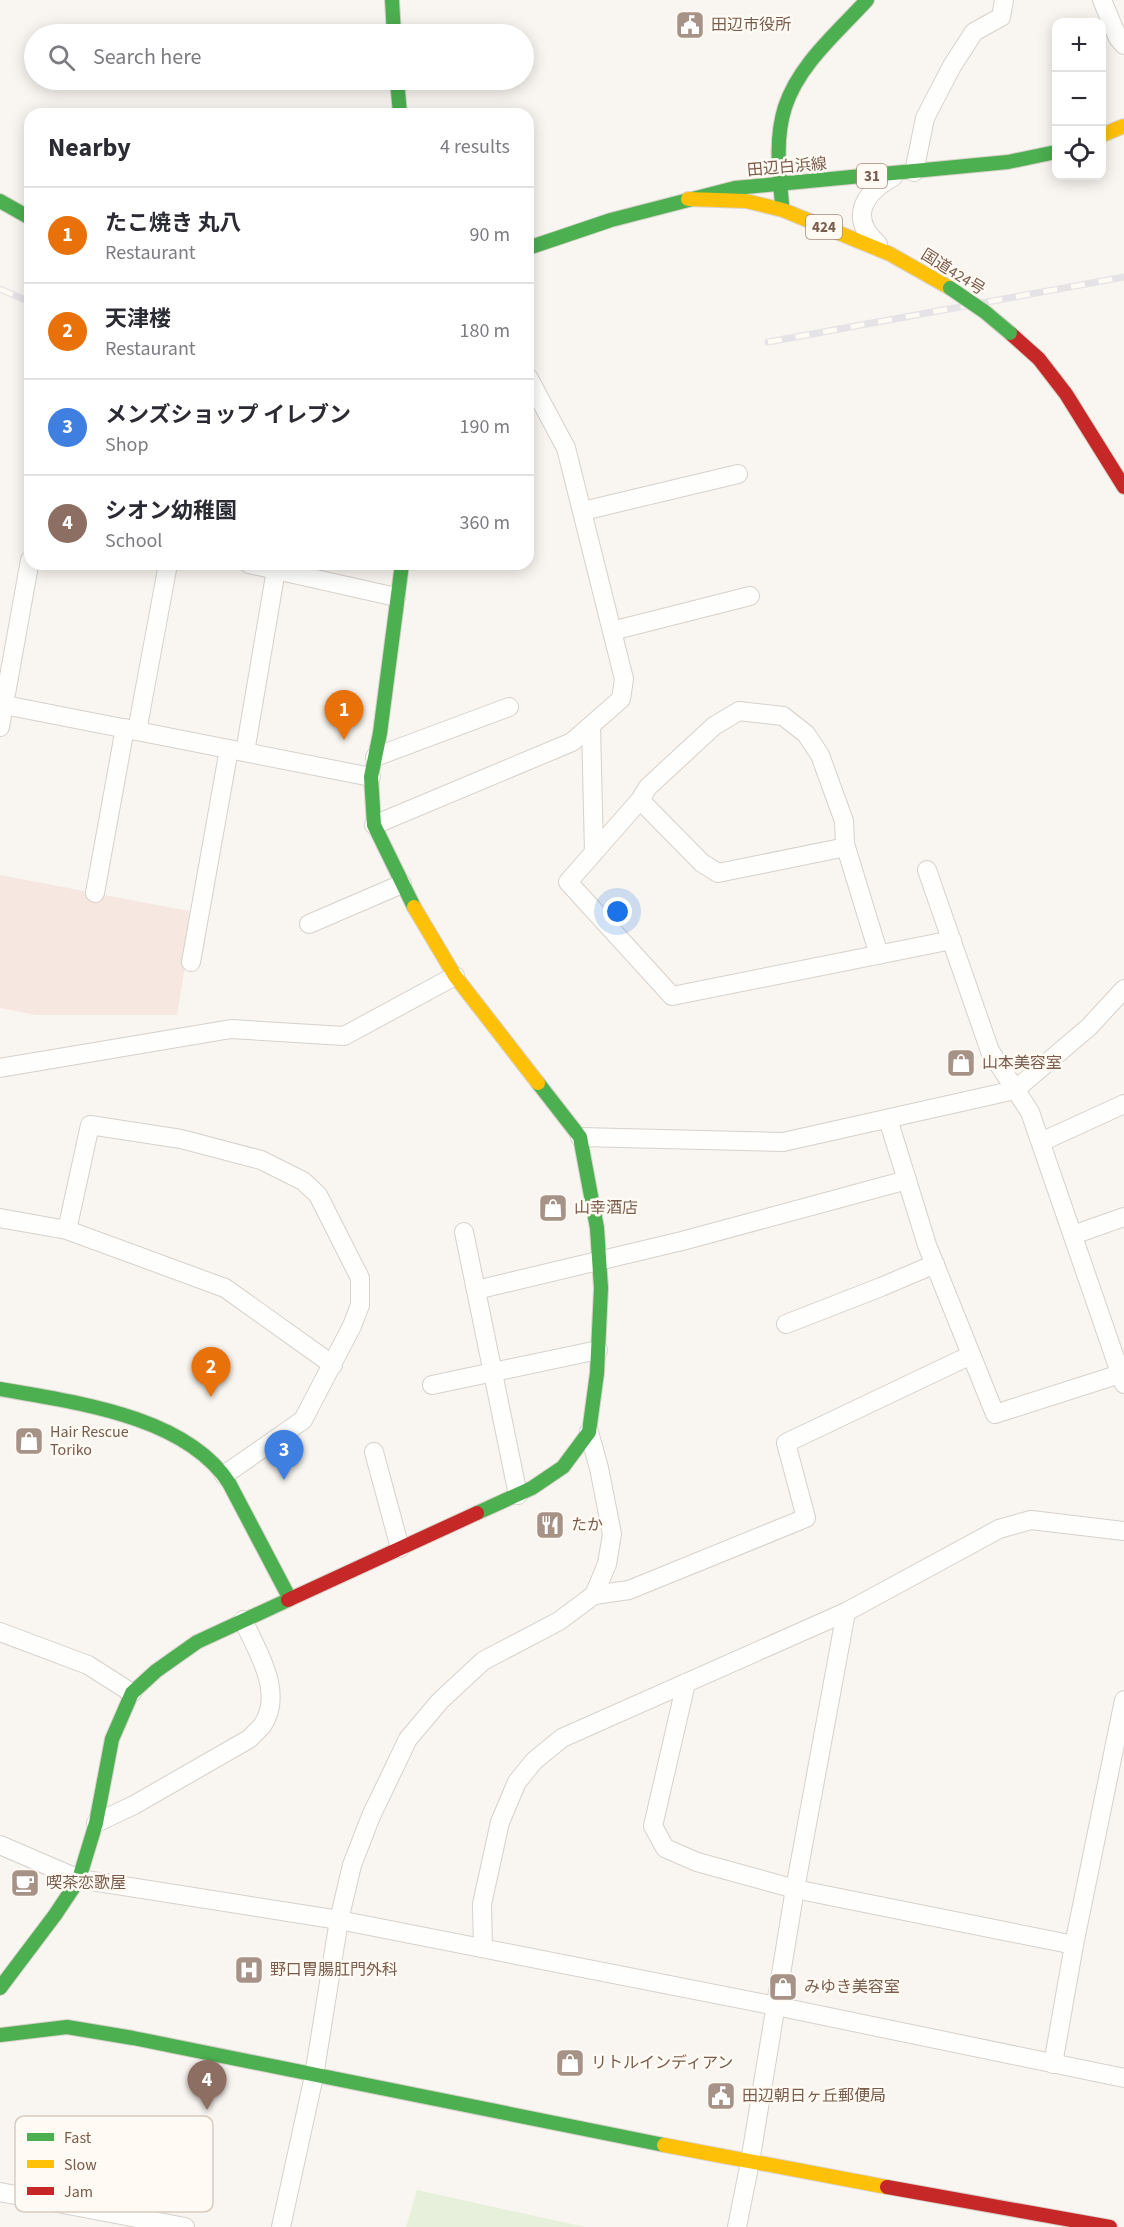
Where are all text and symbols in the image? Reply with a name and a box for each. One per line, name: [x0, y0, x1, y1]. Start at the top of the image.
public building icon: 田辺市役所: [674, 9, 706, 41]
place label: 田辺市役所: [711, 14, 791, 36]
map controls: [1052, 18, 1106, 180]
button: +: [1052, 18, 1106, 72]
search box: [24, 24, 534, 90]
icon: search: [45, 41, 78, 74]
text: Search here: [93, 41, 201, 73]
button: −: [1052, 72, 1106, 126]
button: locate: [1052, 126, 1106, 180]
text: Nearby: [48, 129, 131, 166]
text: 4 results: [440, 133, 510, 161]
street label: 田辺白浜線: [746, 153, 828, 181]
road number: 31: [857, 164, 887, 188]
text: たこ焼き 丸八: [105, 207, 241, 239]
road number: 424: [806, 215, 842, 239]
text: 1: [62, 221, 73, 249]
text: 90 m: [470, 221, 510, 249]
text: Restaurant: [105, 239, 196, 267]
street label: 国道424号: [917, 244, 989, 300]
text: 天津楼: [105, 303, 171, 335]
text: 2: [62, 317, 73, 345]
text: 180 m: [460, 317, 510, 345]
text: Restaurant: [105, 335, 196, 363]
text: メンズショップ イレブン: [105, 399, 351, 431]
text: 3: [62, 413, 73, 441]
text: 190 m: [460, 413, 510, 441]
text: Shop: [105, 431, 149, 459]
text: シオン幼稚園: [105, 495, 237, 527]
text: 4: [62, 509, 73, 537]
text: 360 m: [460, 509, 510, 537]
text: School: [105, 527, 162, 555]
pin: 1: [324, 690, 364, 740]
your location: [603, 897, 632, 926]
shop icon: 山本美容室: [945, 1047, 977, 1079]
place label: 山本美容室: [982, 1052, 1062, 1074]
shop icon: 山幸酒店: [537, 1192, 569, 1224]
place label: 山幸酒店: [574, 1197, 638, 1219]
pin: 2: [192, 1348, 230, 1397]
place label: Hair Rescue Toriko: [50, 1421, 129, 1461]
shop icon: Hair Rescue Toriko: [13, 1425, 45, 1457]
pin: 3: [264, 1430, 304, 1480]
restaurant icon: たか: [534, 1509, 566, 1541]
place label: たか: [571, 1514, 603, 1536]
cafe icon: 喫茶恋歌屋: [9, 1867, 41, 1899]
place label: 喫茶恋歌屋: [46, 1872, 126, 1894]
hospital icon: 野口胃腸肛門外科: [233, 1954, 265, 1986]
place label: 野口胃腸肛門外科: [270, 1959, 398, 1981]
shop icon: みゆき美容室: [767, 1971, 799, 2003]
place label: みゆき美容室: [804, 1976, 900, 1998]
shop icon: リトルインディアン: [554, 2047, 586, 2079]
place label: リトルインディアン: [591, 2052, 733, 2074]
pin: 4: [188, 2060, 226, 2110]
public building icon: 田辺朝日ヶ丘郵便局: [705, 2080, 737, 2112]
place label: 田辺朝日ヶ丘郵便局: [742, 2085, 886, 2107]
legend: [15, 2116, 213, 2212]
text: Fast: [64, 2127, 92, 2149]
text: Slow: [64, 2154, 97, 2176]
text: Jam: [64, 2181, 93, 2203]

